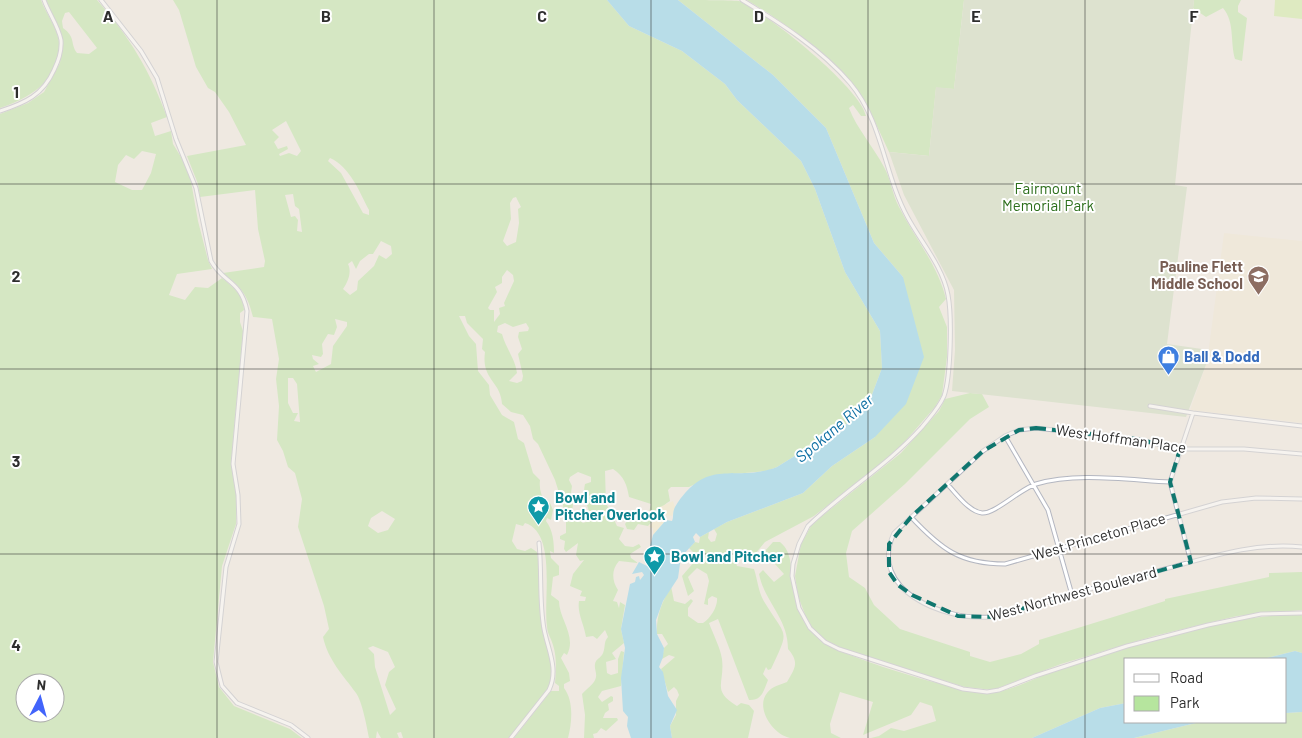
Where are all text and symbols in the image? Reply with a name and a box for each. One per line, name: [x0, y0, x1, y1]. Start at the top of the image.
text: A: [103, 6, 114, 25]
text: B: [321, 6, 331, 25]
text: C: [537, 6, 547, 25]
text: D: [754, 6, 764, 25]
text: E: [971, 6, 981, 25]
text: F: [1190, 6, 1199, 25]
text: 1: [13, 82, 19, 101]
park label: Fairmount Memorial Park: [1002, 179, 1095, 214]
place label: Pauline Flett Middle School: [1151, 257, 1243, 292]
school or university icon: Pauline Flett Middle School: [1247, 264, 1271, 295]
text: 2: [12, 266, 21, 285]
shop icon: Ball & Dodd: [1156, 345, 1180, 376]
place label: Ball & Dodd: [1184, 347, 1260, 365]
water label: Spokane River: [791, 389, 878, 466]
street label: West Hoffman Place: [1055, 420, 1187, 456]
text: 3: [12, 451, 20, 470]
place label: Bowl and Pitcher Overlook: [555, 488, 665, 523]
place icon: Bowl and Pitcher Overlook: [527, 495, 551, 526]
street label: West Princeton Place: [1030, 508, 1168, 564]
place icon: Bowl and Pitcher: [643, 545, 667, 576]
place label: Bowl and Pitcher: [671, 547, 783, 565]
street label: West Northwest Boulevard: [987, 562, 1158, 624]
text: 4: [11, 635, 21, 654]
legend: [1124, 658, 1287, 723]
text: Road: [1170, 668, 1203, 686]
north arrow: [15, 673, 65, 723]
text: N: [36, 676, 47, 694]
text: Park: [1170, 693, 1200, 711]

